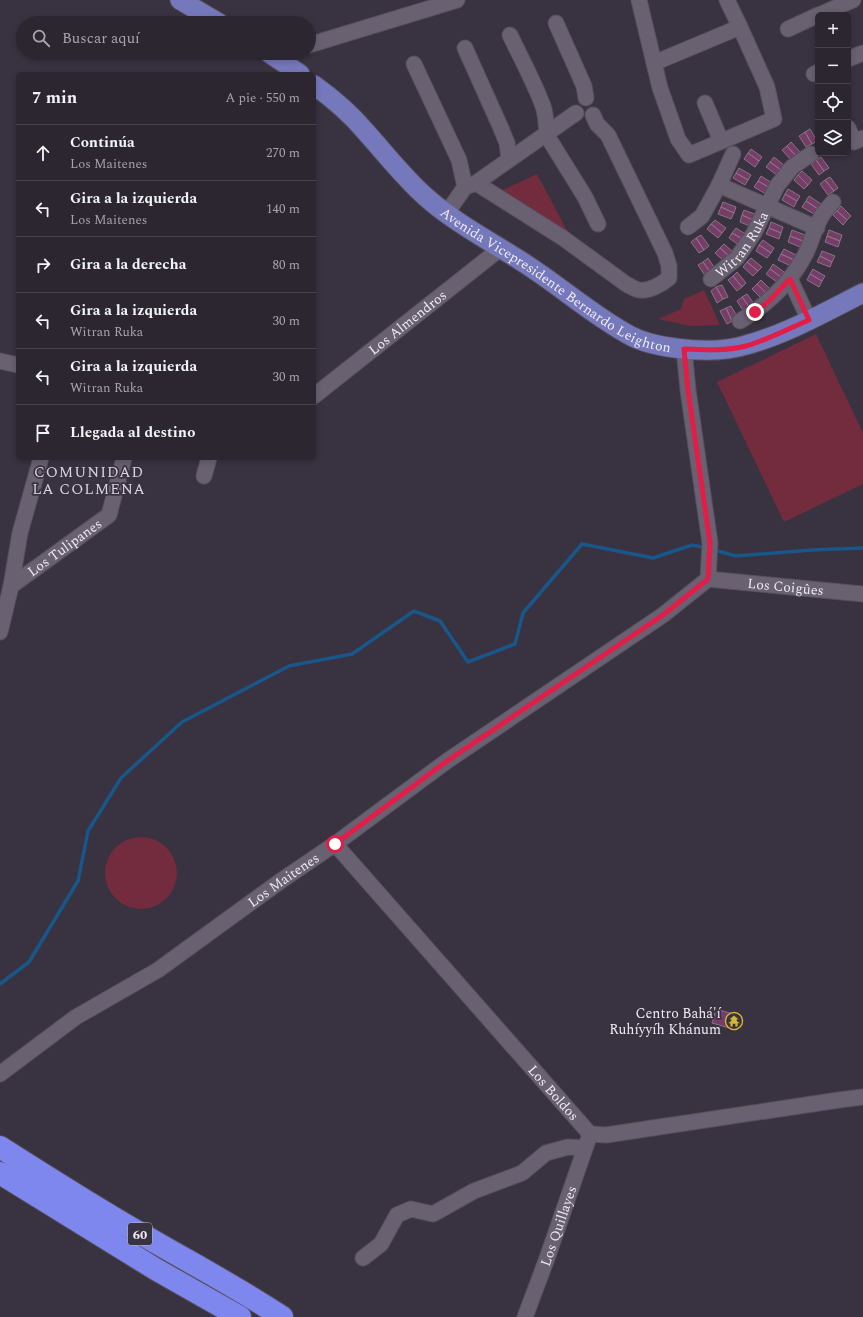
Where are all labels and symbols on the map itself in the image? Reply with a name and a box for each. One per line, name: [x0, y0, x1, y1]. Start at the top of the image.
street label: Avenida Vicepresidente Bernardo Leighton: [436, 202, 672, 358]
street label: Witran Ruka: [711, 208, 774, 283]
street label: Los Almendros: [364, 285, 451, 360]
route end: [746, 303, 764, 321]
district label: COMUNIDAD LA COLMENA: [32, 461, 146, 501]
street label: Los Tulipanes: [23, 514, 106, 582]
street label: Los Coigûes: [747, 573, 825, 601]
route start: [326, 835, 344, 853]
street label: Los Maitenes: [243, 848, 324, 913]
place label: Centro Bahá'í Ruhíyyíh Khánum: [609, 1003, 722, 1040]
temple icon: Centro Bahá'í Ruhíyyíh Khánum: [724, 1011, 744, 1031]
street label: Los Boldos: [523, 1060, 584, 1126]
street label: Los Quillayes: [535, 1183, 582, 1269]
road number: 60: [128, 1223, 152, 1245]

